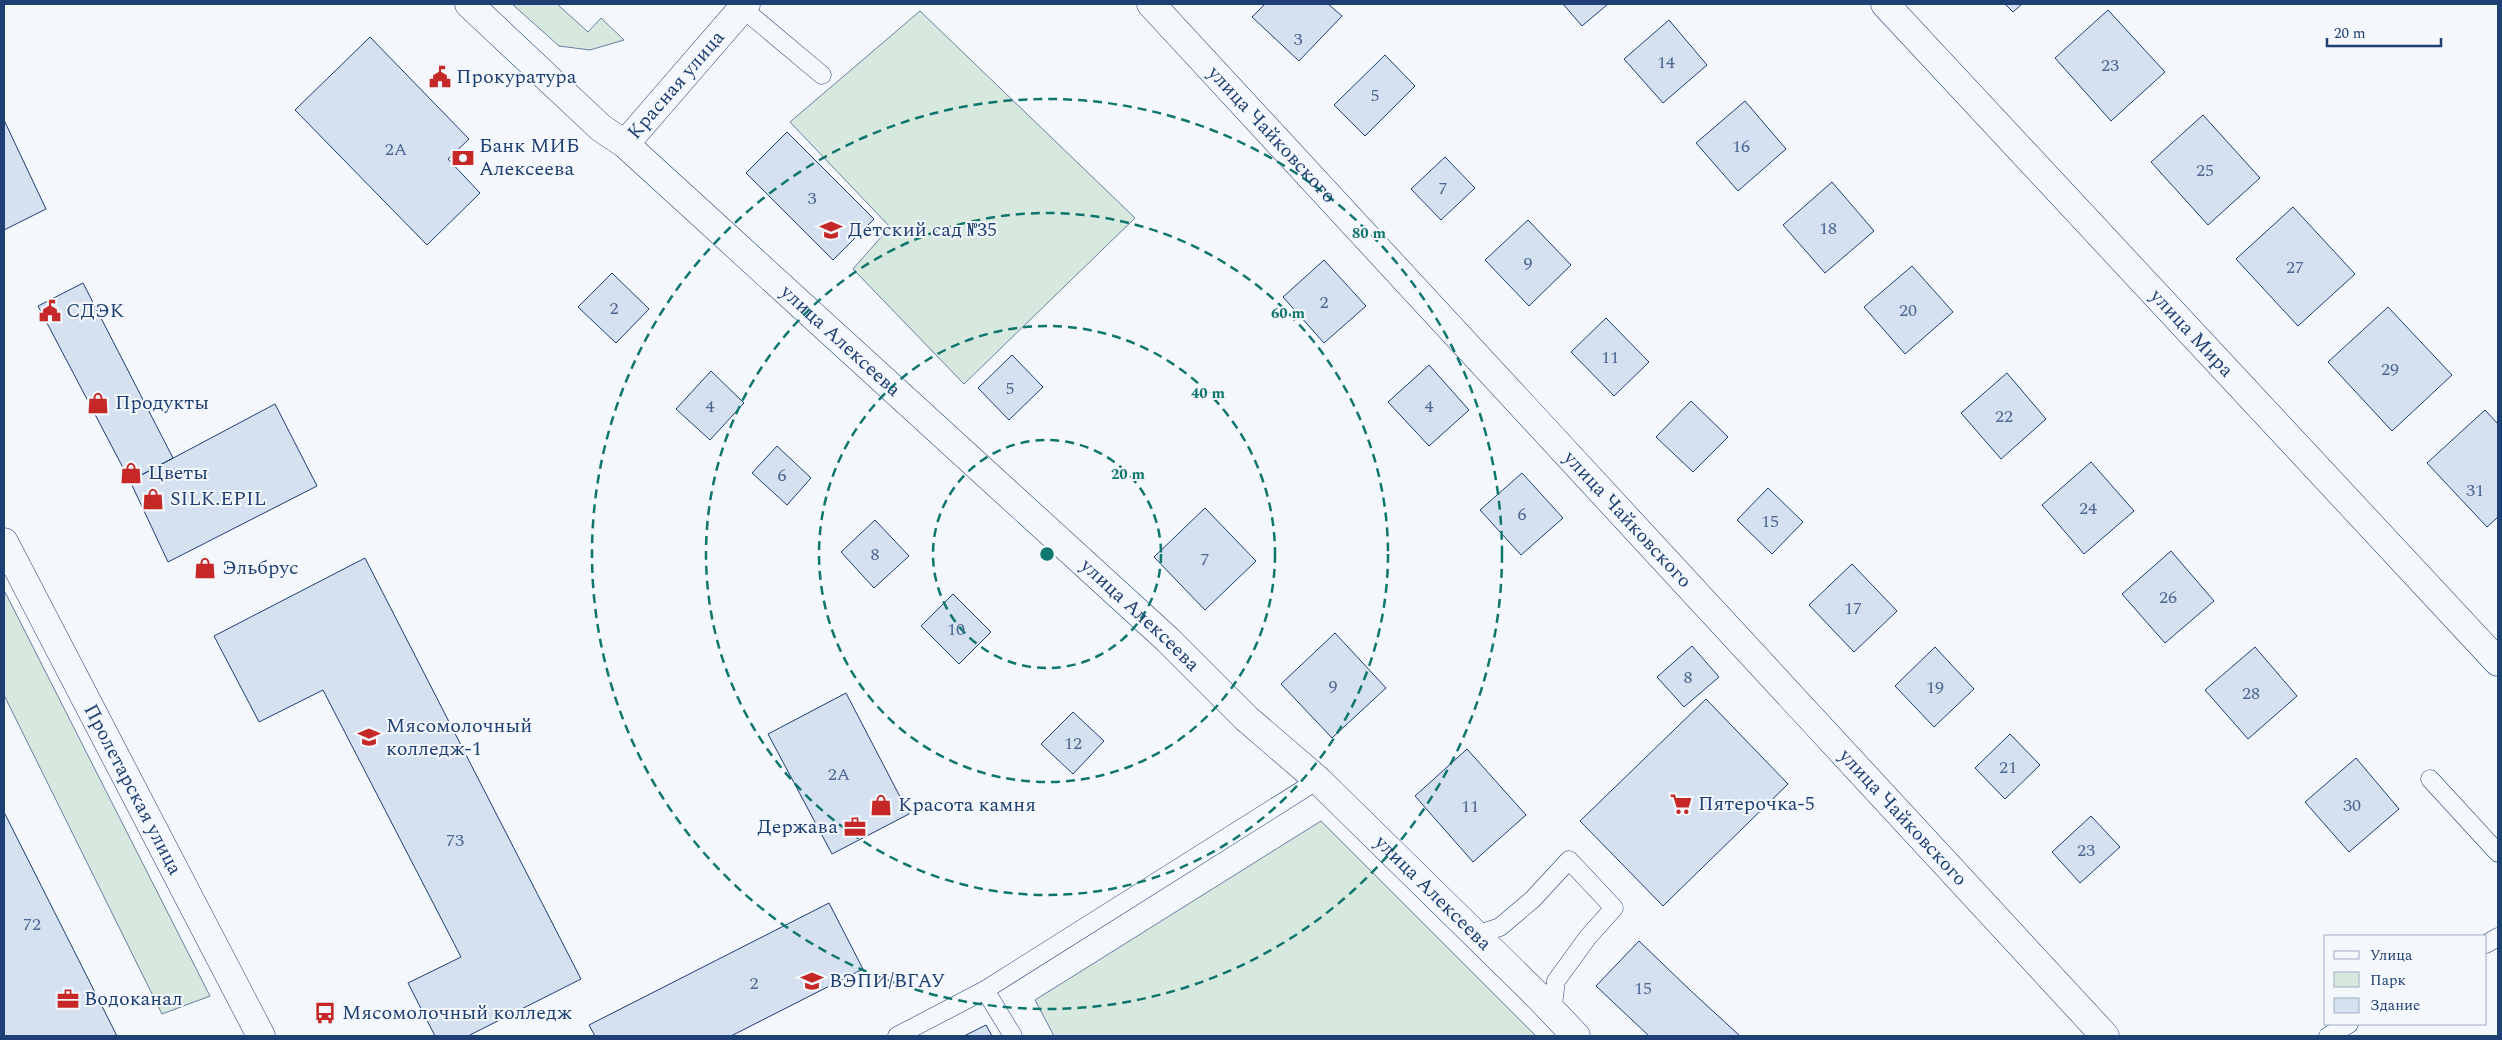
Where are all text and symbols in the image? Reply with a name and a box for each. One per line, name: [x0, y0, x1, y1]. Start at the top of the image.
scale bar: [2327, 15, 2441, 47]
text: 20 m: [2334, 22, 2366, 45]
street label: Красная улица: [620, 23, 732, 146]
house number: 3: [1294, 26, 1303, 53]
house number: 14: [1657, 49, 1675, 76]
house number: 23: [2101, 52, 2119, 79]
street label: улица Чайковского: [1200, 58, 1343, 210]
place label: Прокуратура: [456, 62, 577, 92]
public building icon: Прокуратура: [427, 64, 453, 90]
house number: 5: [1371, 82, 1380, 109]
place label: Банк МИБ Алексеева: [479, 131, 579, 184]
house number: 16: [1732, 133, 1750, 160]
house number: 2А: [385, 136, 407, 163]
bank icon: Банк МИБ Алексеева: [450, 145, 476, 171]
house number: 25: [2196, 157, 2214, 184]
house number: 7: [1439, 175, 1448, 202]
house number: 3: [808, 185, 817, 212]
place label: Детский сад №35: [848, 215, 997, 245]
house number: 18: [1819, 215, 1837, 242]
school or university icon: Детский сад №35: [818, 217, 844, 243]
text: 80 m: [1352, 222, 1387, 245]
house number: 9: [1524, 250, 1533, 277]
house number: 27: [2286, 254, 2304, 281]
street label: улица Алексеева: [773, 277, 908, 404]
street label: улица Мира: [2142, 282, 2241, 384]
house number: 2: [1320, 289, 1329, 316]
house number: 2: [610, 295, 619, 322]
place label: СДЭК: [66, 296, 125, 326]
house number: 20: [1899, 297, 1917, 324]
public building icon: СДЭК: [37, 298, 63, 324]
text: 60 m: [1271, 302, 1306, 325]
house number: 11: [1601, 344, 1619, 371]
house number: 29: [2381, 356, 2399, 383]
house number: 5: [1006, 375, 1015, 402]
text: 40 m: [1191, 382, 1226, 405]
place label: Продукты: [115, 388, 209, 418]
shop icon: Продукты: [85, 390, 111, 416]
house number: 4: [706, 393, 715, 420]
house number: 4: [1425, 393, 1434, 420]
house number: 22: [1995, 403, 2013, 430]
street label: улица Чайковского: [1555, 443, 1699, 595]
place label: Цветы: [148, 458, 208, 488]
shop icon: Цветы: [118, 460, 144, 486]
house number: 6: [778, 462, 787, 489]
text: 20 m: [1111, 463, 1146, 486]
house number: 31: [2466, 477, 2484, 504]
place label: SILK.EPIL: [170, 484, 266, 514]
shop icon: SILK.EPIL: [140, 486, 166, 512]
house number: 24: [2079, 495, 2097, 522]
house number: 6: [1518, 501, 1527, 528]
house number: 15: [1761, 508, 1779, 535]
house number: 8: [871, 541, 880, 568]
centre of rings: [1038, 545, 1056, 563]
house number: 7: [1201, 546, 1210, 573]
street label: улица Алексеева: [1073, 551, 1207, 679]
place label: Эльбрус: [222, 553, 299, 583]
shop icon: Эльбрус: [192, 555, 218, 581]
house number: 26: [2159, 584, 2177, 611]
house number: 17: [1844, 595, 1862, 622]
house number: 10: [947, 616, 965, 643]
house number: 8: [1684, 664, 1693, 691]
house number: 9: [1329, 673, 1338, 700]
house number: 19: [1926, 674, 1944, 701]
house number: 28: [2242, 680, 2260, 707]
street label: Пролетарская улица: [76, 699, 190, 881]
place label: Мясомолочный колледж-1: [386, 711, 532, 764]
school or university icon: Мясомолочный колледж-1: [356, 724, 382, 750]
house number: 12: [1064, 730, 1082, 757]
street label: улица Чайковского: [1831, 741, 1975, 893]
house number: 21: [1999, 754, 2017, 781]
house number: 2А: [828, 761, 850, 788]
place label: Пятерочка-5: [1698, 789, 1815, 819]
place label: Красота камня: [898, 790, 1036, 820]
supermarket icon: Пятерочка-5: [1668, 791, 1694, 817]
shop icon: Красота камня: [868, 792, 894, 818]
house number: 30: [2343, 792, 2361, 819]
house number: 11: [1461, 793, 1479, 820]
place label: Держава: [757, 812, 838, 842]
office icon: Держава: [842, 814, 868, 840]
house number: 73: [446, 827, 464, 854]
street label: улица Алексеева: [1367, 828, 1499, 958]
house number: 23: [2077, 837, 2095, 864]
house number: 72: [23, 911, 41, 938]
legend: [2324, 935, 2487, 1025]
text: Улица: [2370, 944, 2413, 967]
place label: ВЭПИ/ВГАУ: [829, 966, 945, 996]
school or university icon: ВЭПИ/ВГАУ: [799, 968, 825, 994]
text: Парк: [2370, 969, 2406, 992]
house number: 2: [750, 970, 759, 997]
house number: 15: [1634, 975, 1652, 1002]
place label: Водоканал: [84, 984, 183, 1014]
office icon: Водоканал: [55, 986, 81, 1012]
text: Здание: [2370, 994, 2420, 1017]
place label: Мясомолочный колледж: [342, 998, 573, 1028]
bus stop icon: Мясомолочный колледж: [312, 1000, 338, 1026]

